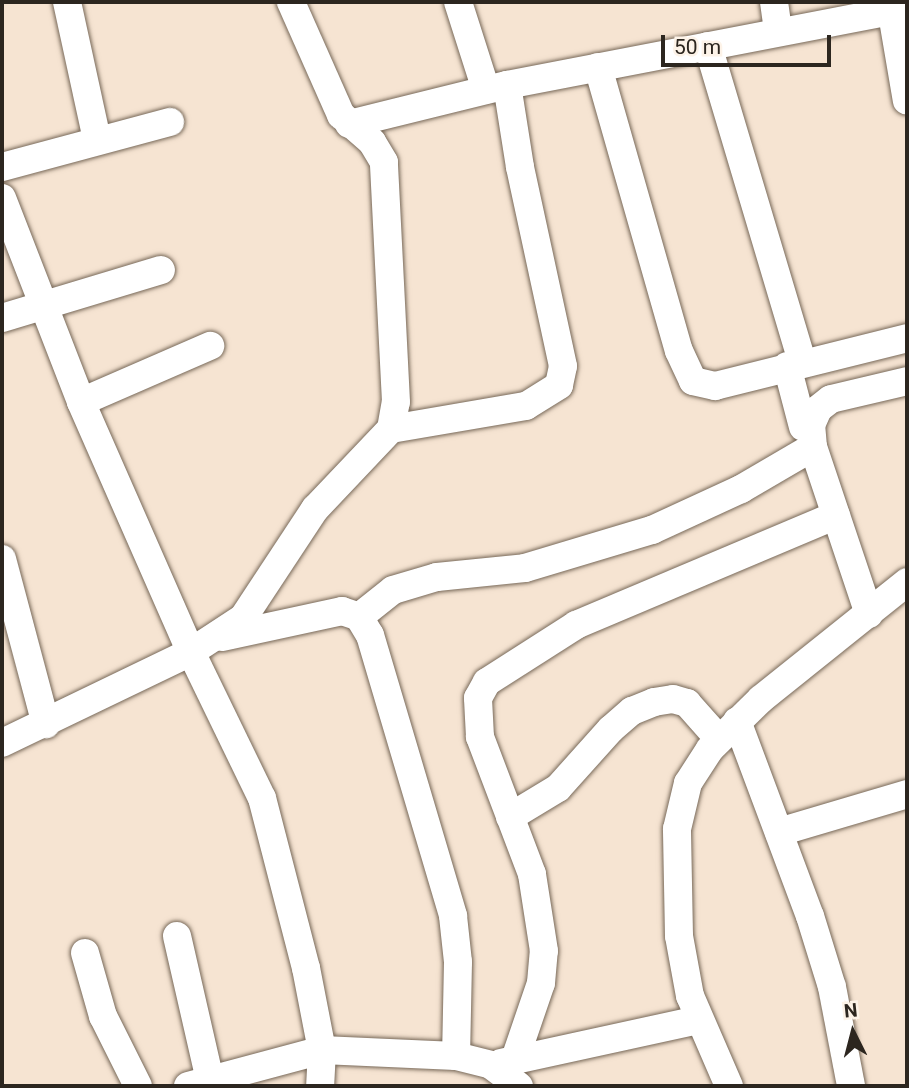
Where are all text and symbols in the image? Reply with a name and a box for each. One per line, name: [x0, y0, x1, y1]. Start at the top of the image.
scale bar: [664, 21, 834, 65]
text: 50 m: [674, 35, 721, 59]
north arrow: [818, 997, 888, 1067]
text: N: [843, 998, 859, 1023]

